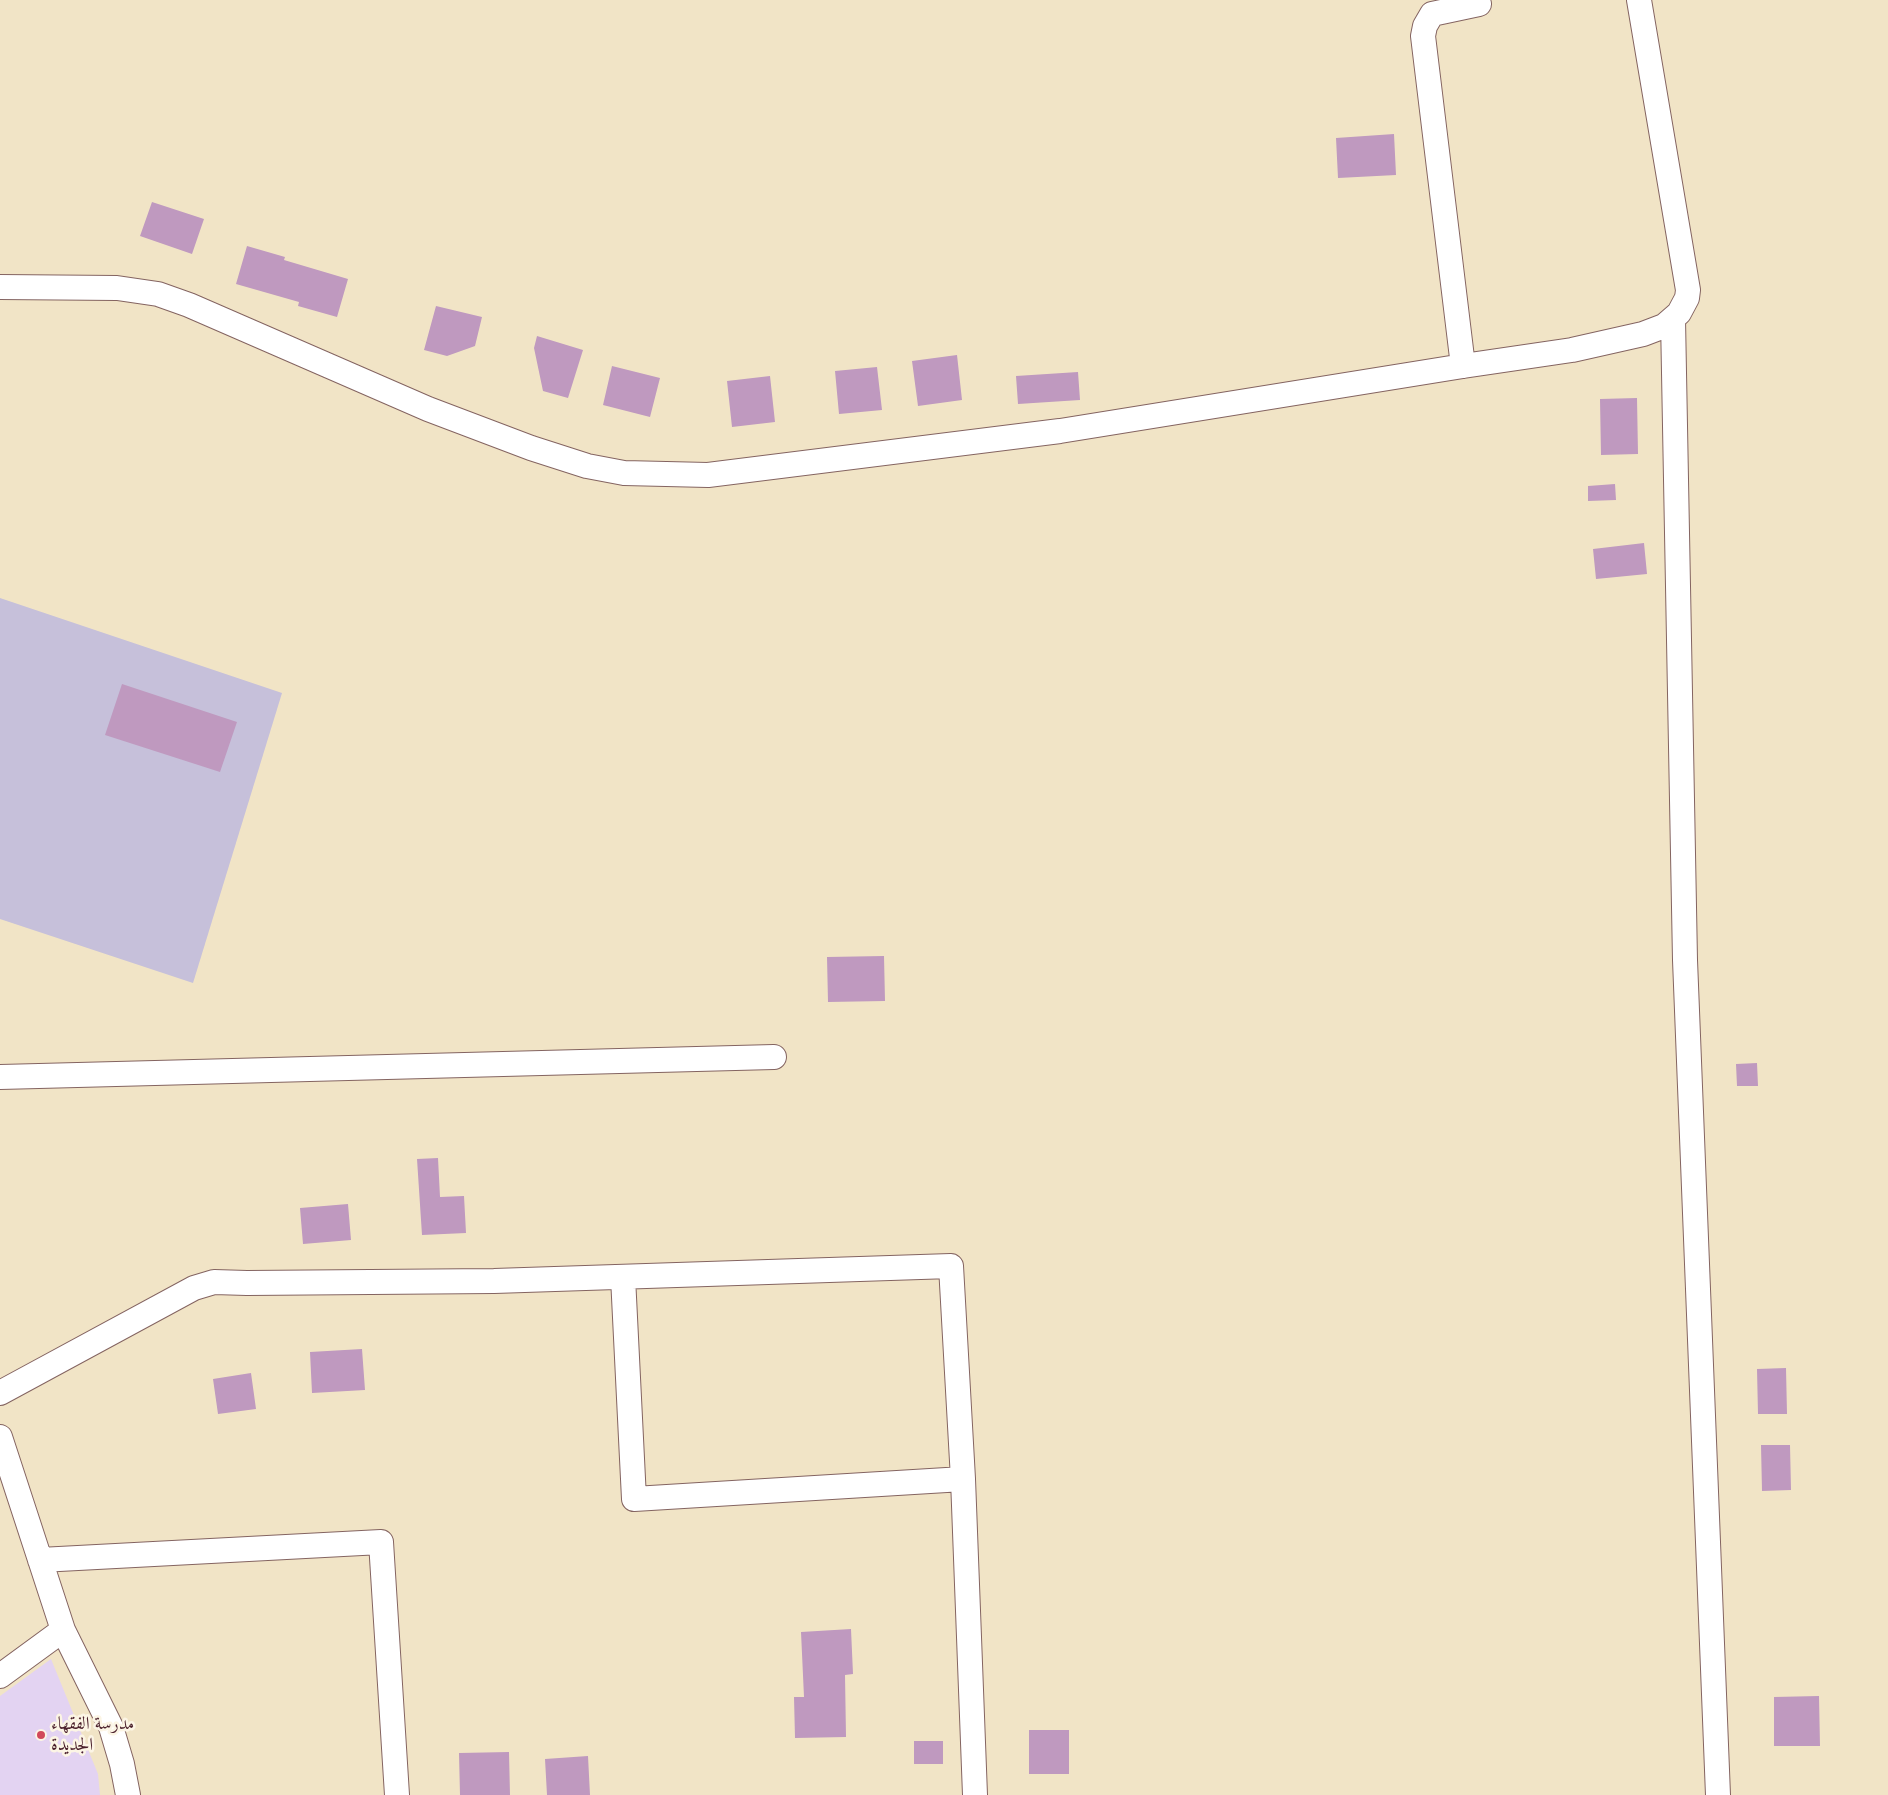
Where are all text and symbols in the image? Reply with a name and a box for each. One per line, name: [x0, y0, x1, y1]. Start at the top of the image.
place label: مدرسة الفقهاء الجديدة: [51, 1714, 134, 1756]
marker: مدرسة الفقهاء الجديدة: [35, 1729, 47, 1741]

